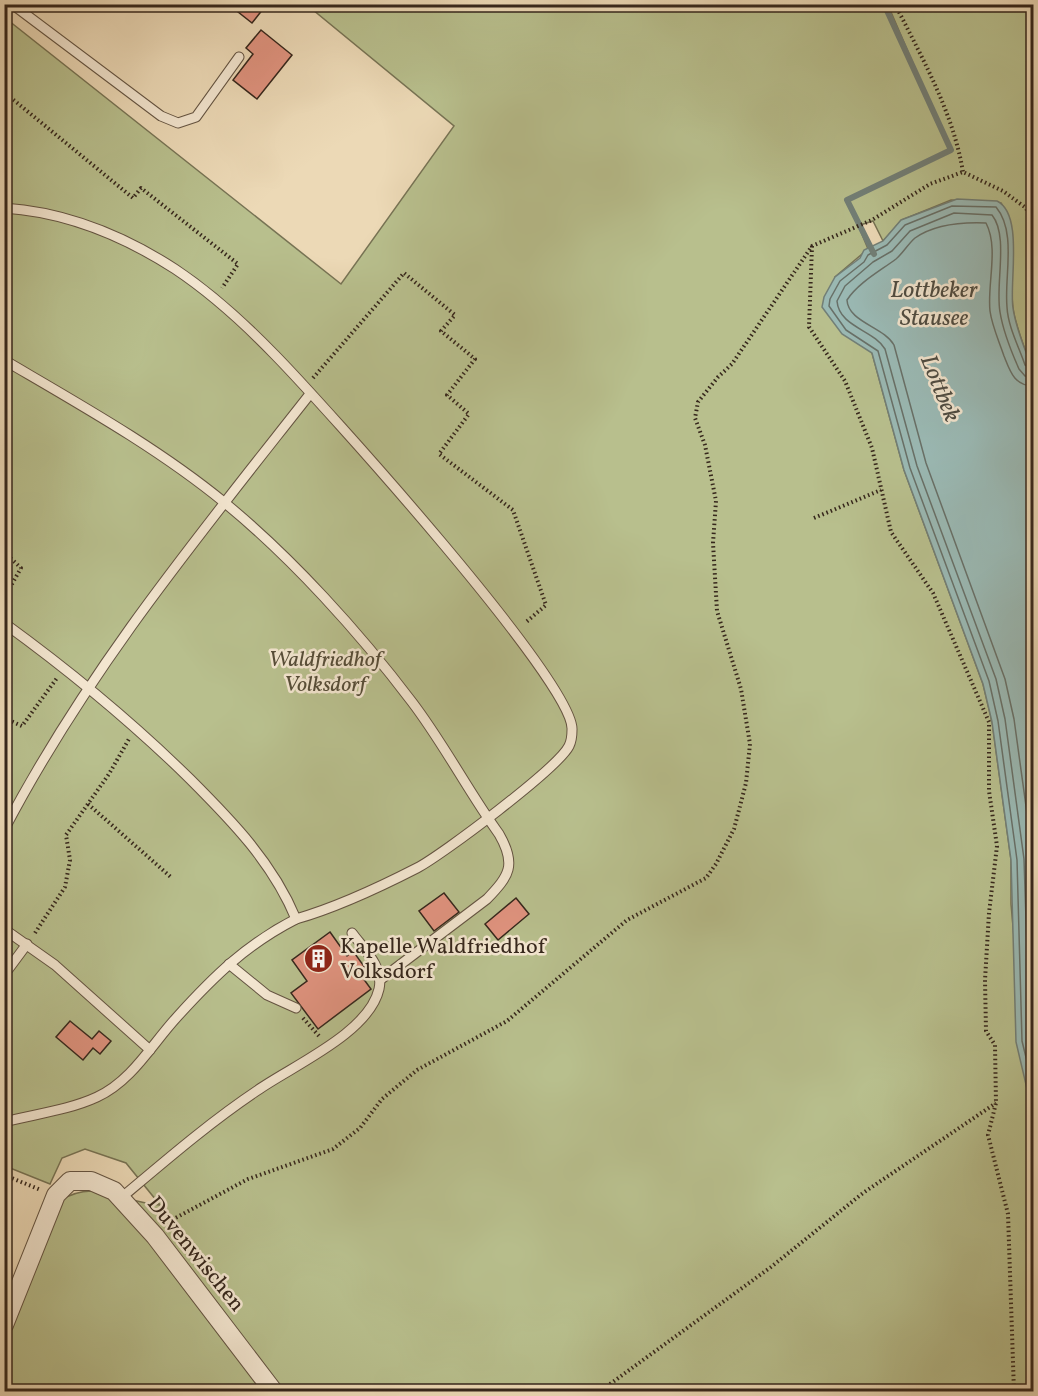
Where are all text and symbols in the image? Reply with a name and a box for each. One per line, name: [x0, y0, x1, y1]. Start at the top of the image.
water label: Lottbeker Stausee: [890, 274, 979, 336]
water label: Lottbek: [910, 350, 968, 428]
park label: Waldfriedhof Volksdorf: [269, 645, 386, 701]
place label: Kapelle Waldfriedhof Volksdorf: [340, 932, 548, 988]
building icon: Kapelle Waldfriedhof Volksdorf: [303, 942, 335, 974]
street label: Duvenwischen: [139, 1190, 251, 1319]

